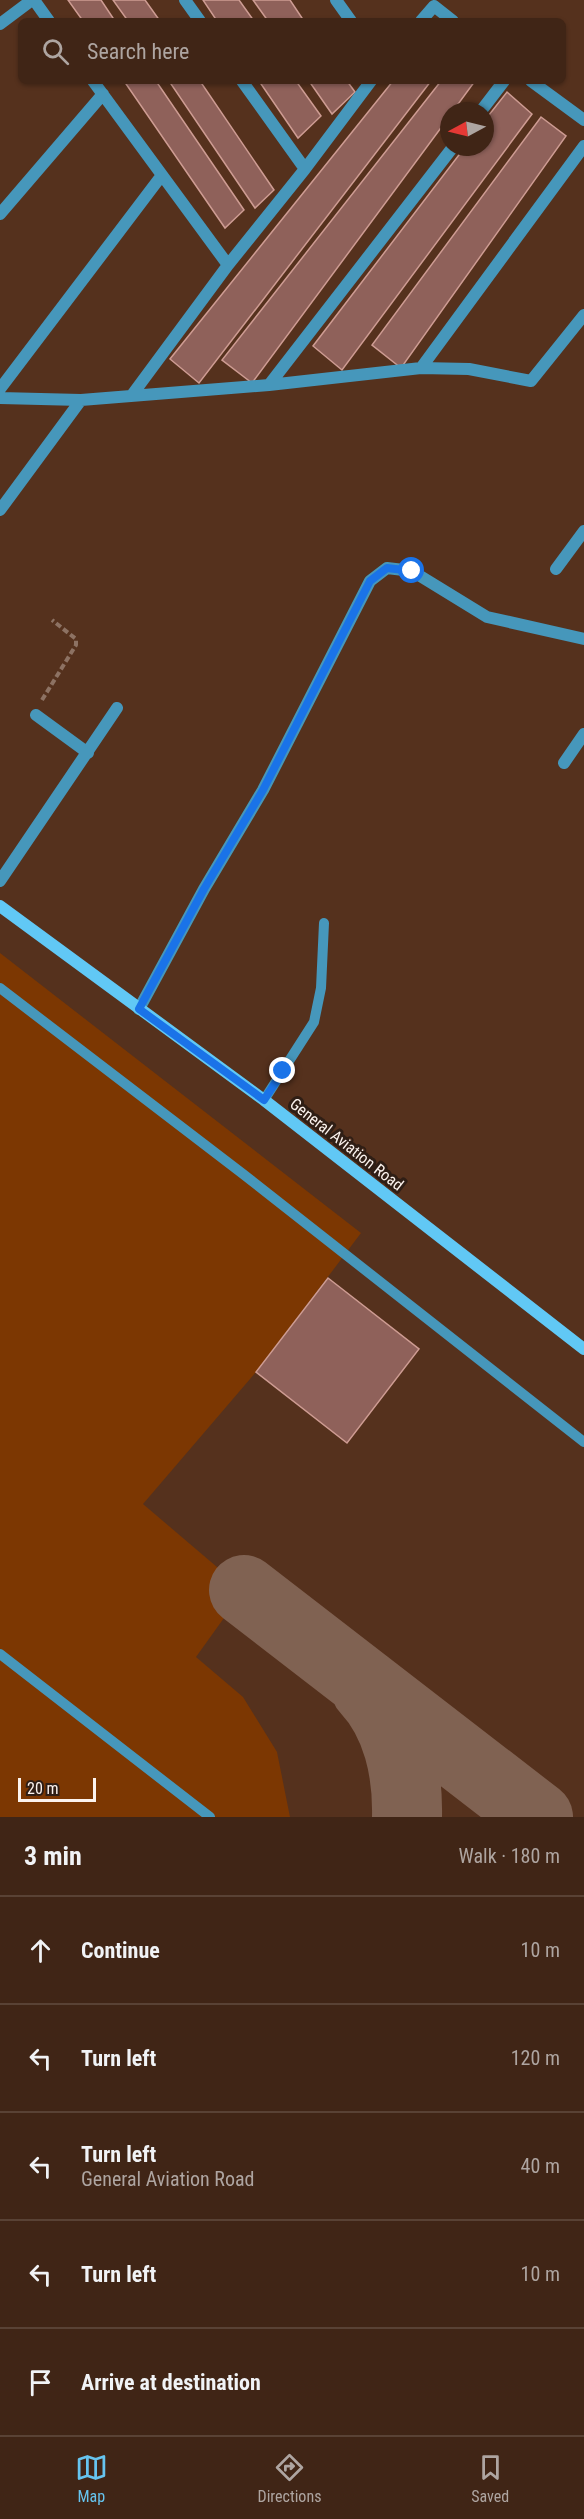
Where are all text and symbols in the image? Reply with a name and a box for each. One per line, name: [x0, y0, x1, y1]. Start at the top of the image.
search box: [18, 18, 566, 84]
icon: search: [39, 35, 72, 68]
text: Search here: [87, 39, 189, 64]
north arrow: [440, 102, 494, 156]
route start: [398, 557, 424, 583]
route end: [269, 1057, 295, 1083]
street label: General Aviation Road: [286, 1094, 407, 1195]
scale bar: [18, 1775, 96, 1802]
text: 20 m: [27, 1779, 59, 1798]
text: 3 min: [24, 1841, 82, 1871]
text: Walk · 180 m: [459, 1844, 560, 1868]
icon: ahead: [24, 1934, 57, 1967]
text: Continue: [81, 1938, 160, 1963]
text: 10 m: [521, 1938, 560, 1962]
icon: left: [24, 2042, 57, 2075]
text: Turn left: [81, 2046, 156, 2071]
text: 120 m: [511, 2046, 560, 2070]
text: Turn left: [81, 2142, 156, 2167]
icon: left: [24, 2150, 57, 2183]
text: 40 m: [521, 2154, 560, 2178]
text: General Aviation Road: [81, 2167, 254, 2191]
icon: left: [24, 2258, 57, 2291]
text: Turn left: [81, 2262, 156, 2287]
text: 10 m: [521, 2262, 560, 2286]
icon: arrive: [24, 2366, 57, 2399]
text: Arrive at destination: [81, 2370, 261, 2395]
tab: Map: [75, 2451, 108, 2506]
tab: Directions: [258, 2451, 321, 2506]
tab: Saved: [471, 2451, 509, 2506]

